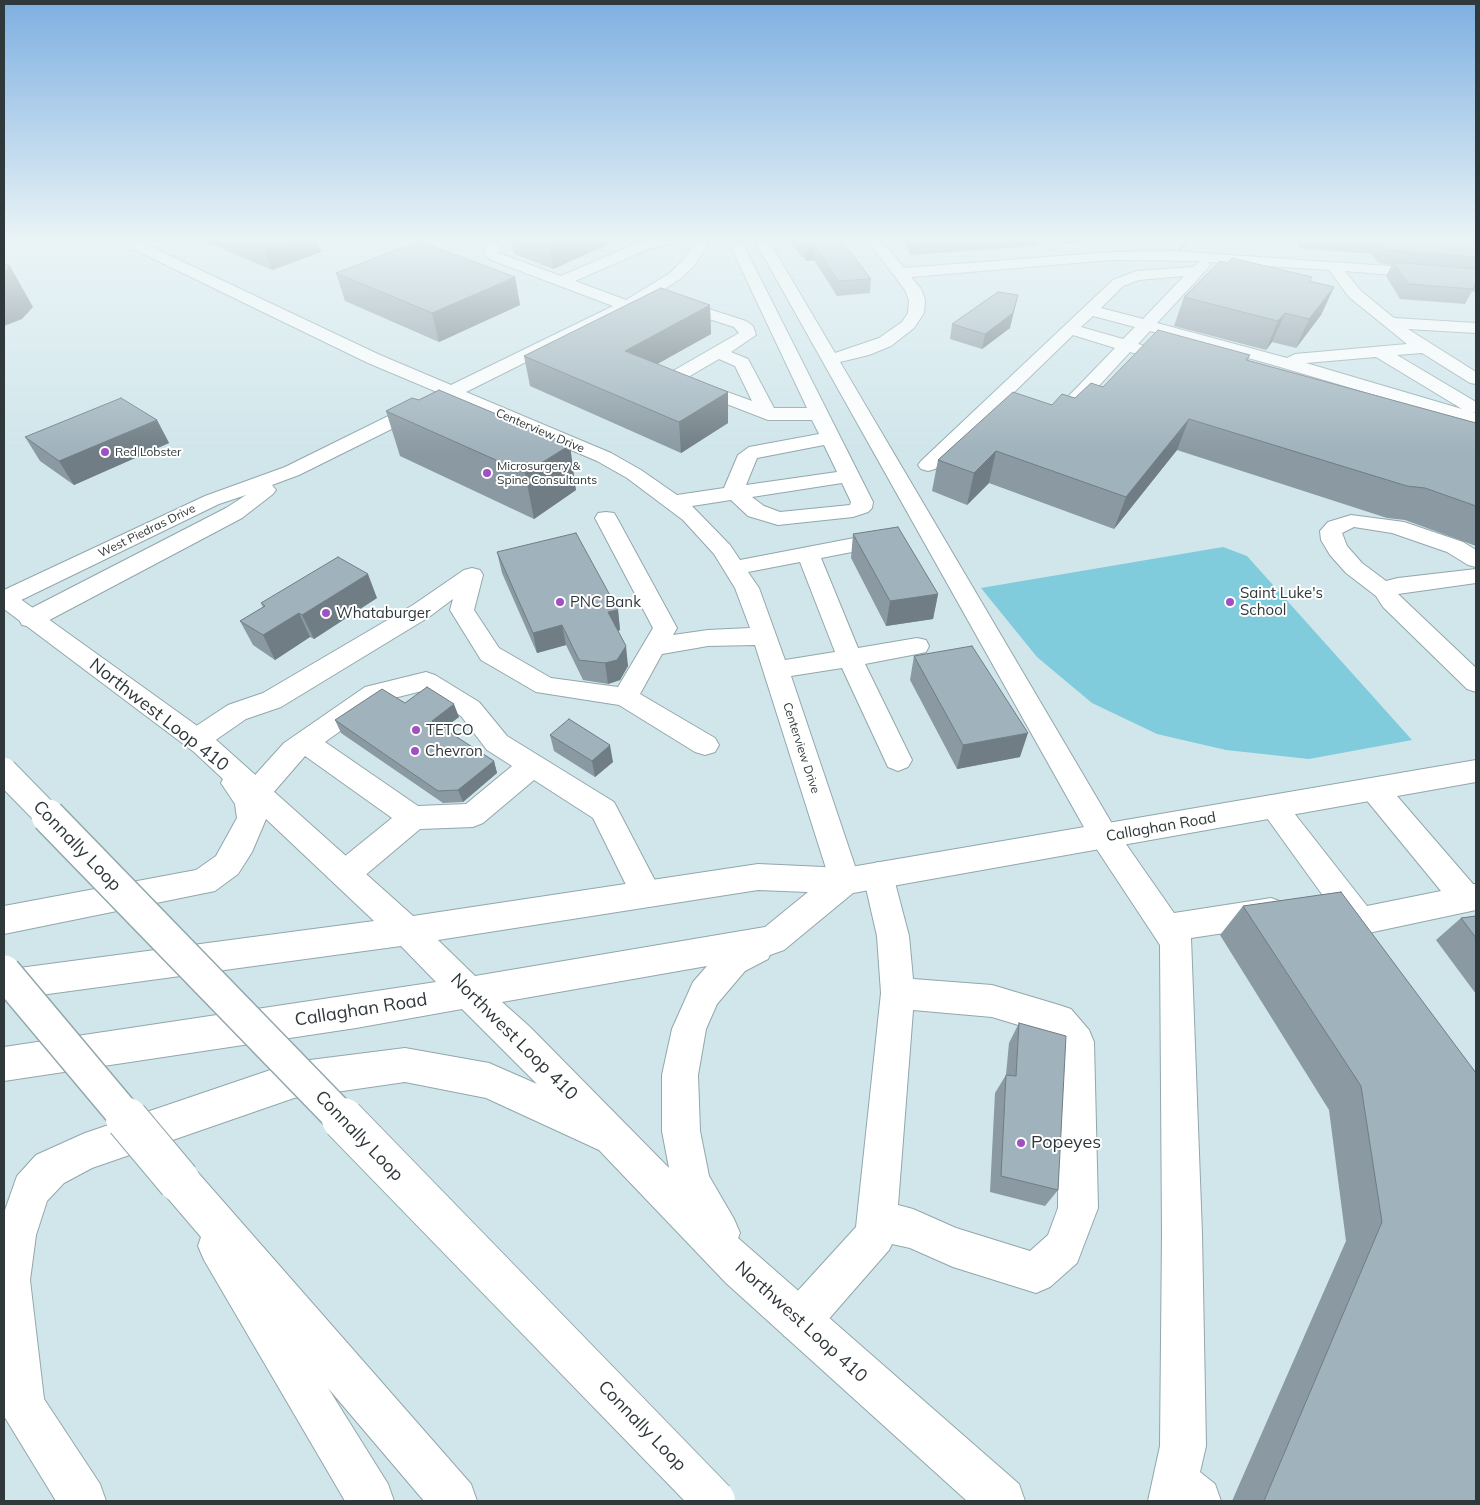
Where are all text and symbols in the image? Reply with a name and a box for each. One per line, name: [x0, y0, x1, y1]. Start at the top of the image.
street label: Centerview Drive: [493, 406, 587, 456]
place label: Red Lobster: [115, 445, 181, 459]
marker: Red Lobster: [99, 446, 111, 458]
place label: Microsurgery & Spine Consultants: [497, 459, 597, 487]
marker: Microsurgery & Spine Consultants: [481, 467, 493, 479]
street label: West Piedras Drive: [96, 501, 198, 561]
place label: Saint Luke's School: [1240, 584, 1323, 619]
place label: PNC Bank: [570, 593, 641, 611]
marker: PNC Bank: [554, 596, 566, 608]
marker: Saint Luke's School: [1224, 596, 1236, 608]
place label: Whataburger: [336, 604, 430, 622]
marker: Whataburger: [320, 607, 332, 619]
street label: Northwest Loop 410: [85, 654, 233, 776]
street label: Centerview Drive: [779, 701, 823, 795]
place label: TETCO: [426, 721, 474, 739]
marker: TETCO: [410, 724, 422, 736]
place label: Chevron: [425, 742, 483, 760]
marker: Chevron: [409, 745, 421, 757]
street label: Connally Loop: [28, 796, 126, 896]
street label: Callaghan Road: [1105, 808, 1217, 846]
street label: Northwest Loop 410: [446, 969, 582, 1105]
street label: Callaghan Road: [293, 989, 429, 1031]
street label: Connally Loop: [310, 1086, 408, 1186]
place label: Popeyes: [1031, 1132, 1101, 1154]
marker: Popeyes: [1015, 1137, 1027, 1149]
street label: Northwest Loop 410: [730, 1257, 872, 1387]
street label: Connally Loop: [593, 1376, 691, 1476]

